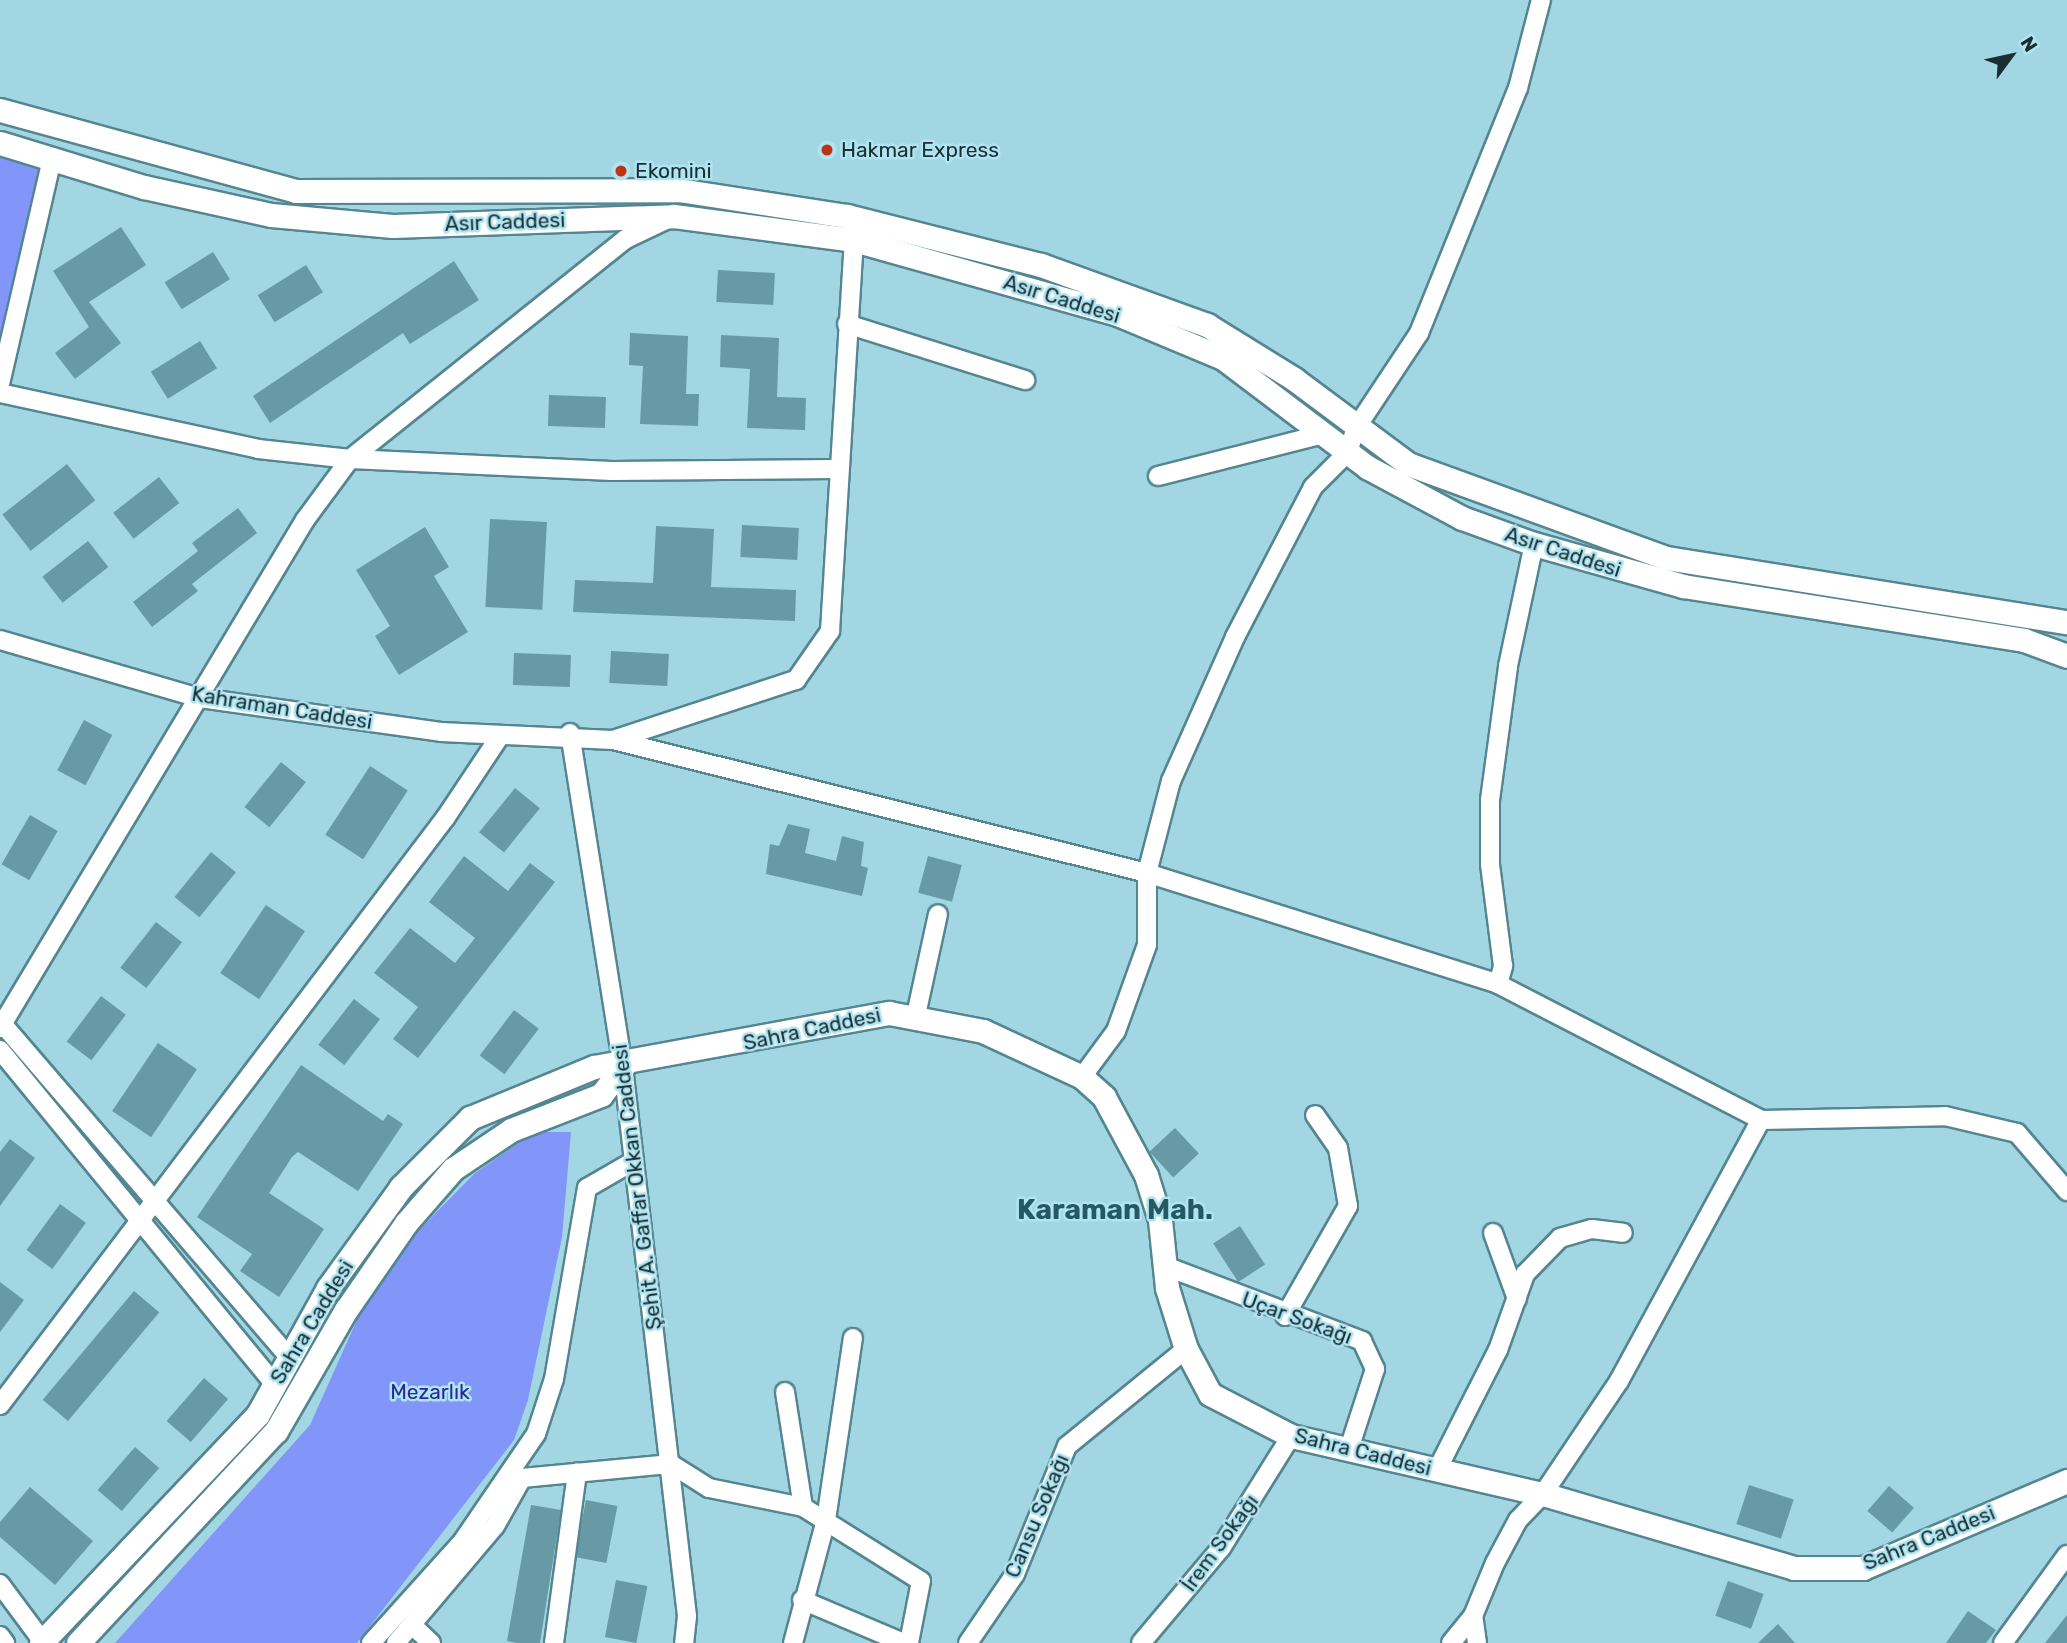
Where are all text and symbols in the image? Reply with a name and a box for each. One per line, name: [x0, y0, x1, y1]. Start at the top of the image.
north arrow: [1976, 21, 2046, 91]
text: N: [2016, 32, 2042, 56]
place label: Hakmar Express: [841, 137, 999, 163]
marker: Hakmar Express: [819, 142, 835, 158]
place label: Ekomini: [635, 158, 712, 184]
marker: Ekomini: [613, 163, 629, 179]
street label: Asır Caddesi: [444, 207, 566, 237]
street label: Asır Caddesi: [1000, 269, 1124, 329]
street label: Asır Caddesi: [1502, 521, 1624, 583]
street label: Kahraman Caddesi: [190, 681, 374, 735]
street label: Sahra Caddesi: [741, 1002, 883, 1056]
street label: Şehit A. Gaffar Okkan Caddesi: [607, 1042, 667, 1332]
district label: Karaman Mah.: [1017, 1193, 1213, 1227]
street label: Sahra Caddesi: [265, 1255, 359, 1389]
street label: Uçar Sokağı: [1238, 1286, 1356, 1350]
park label: Mezarlık: [390, 1379, 470, 1405]
street label: Sahra Caddesi: [1292, 1423, 1434, 1481]
street label: Cansu Sokağı: [1000, 1450, 1074, 1582]
street label: İrem Sokağı: [1176, 1489, 1264, 1597]
street label: Sahra Caddesi: [1859, 1500, 1999, 1576]

